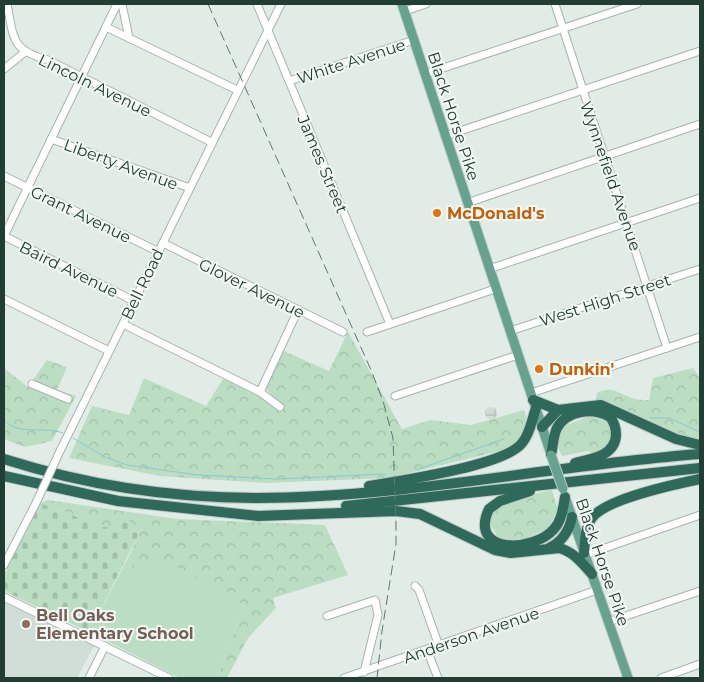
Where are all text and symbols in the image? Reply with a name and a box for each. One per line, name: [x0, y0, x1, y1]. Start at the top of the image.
street label: White Avenue: [295, 35, 408, 88]
street label: Black Horse Pike: [424, 49, 483, 183]
street label: Lincoln Avenue: [35, 50, 154, 121]
street label: Wynnefield Avenue: [576, 99, 645, 253]
street label: James Street: [293, 111, 352, 216]
street label: Liberty Avenue: [61, 135, 180, 194]
street label: Grant Avenue: [27, 182, 134, 247]
place label: McDonald's: [447, 204, 545, 223]
marker: McDonald's: [431, 207, 443, 219]
street label: Baird Avenue: [16, 237, 121, 302]
street label: Bell Road: [117, 246, 168, 323]
street label: Glover Avenue: [196, 255, 308, 322]
street label: West High Street: [537, 270, 674, 331]
place label: Dunkin': [549, 360, 614, 379]
marker: Dunkin': [533, 363, 545, 375]
street label: Black Horse Pike: [572, 496, 633, 629]
street label: Anderson Avenue: [401, 603, 542, 668]
place label: Bell Oaks Elementary School: [36, 606, 194, 643]
marker: Bell Oaks Elementary School: [20, 618, 32, 630]

